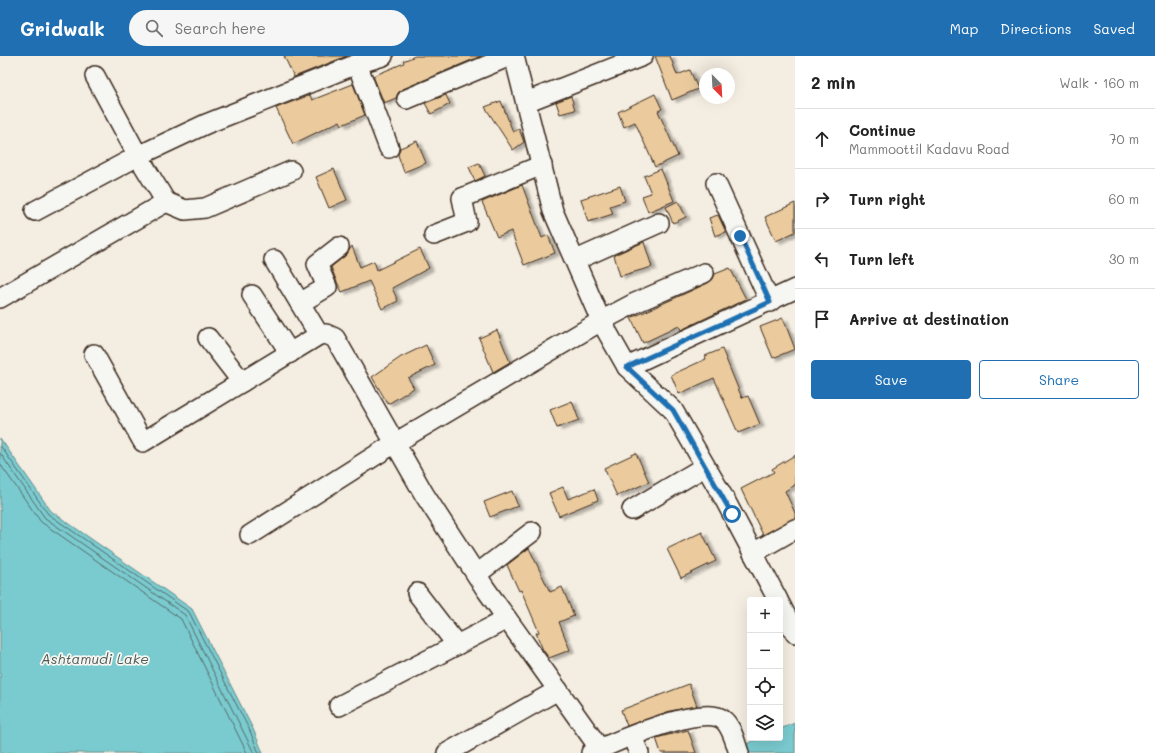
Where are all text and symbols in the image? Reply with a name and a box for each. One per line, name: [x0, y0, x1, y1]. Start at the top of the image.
search box: [129, 10, 409, 46]
text: Gridwalk: [20, 16, 105, 41]
icon: search: [143, 17, 165, 39]
text: Search here: [175, 18, 266, 38]
text: Map: [950, 19, 978, 38]
text: Directions: [1000, 19, 1071, 38]
text: Saved: [1093, 19, 1135, 38]
north arrow: [699, 68, 735, 104]
text: 2 min: [811, 71, 856, 93]
text: Walk · 160 m: [1059, 74, 1139, 91]
text: Continue: [849, 120, 916, 140]
icon: ahead: [811, 128, 833, 150]
text: 70 m: [1109, 130, 1139, 147]
text: Mammoottil Kadavu Road: [849, 140, 1009, 157]
icon: right: [811, 188, 833, 210]
text: Turn right: [849, 189, 926, 209]
text: 60 m: [1109, 190, 1139, 207]
route end: [731, 227, 749, 245]
icon: left: [811, 248, 833, 270]
text: Turn left: [849, 249, 914, 269]
text: 30 m: [1109, 250, 1139, 267]
icon: arrive: [811, 308, 833, 330]
text: Arrive at destination: [849, 309, 1009, 329]
button: Save: [811, 360, 971, 399]
button: Share: [979, 360, 1139, 399]
route start: [723, 505, 741, 523]
map controls: [747, 597, 783, 741]
button: +: [747, 597, 783, 633]
button: −: [747, 633, 783, 669]
water label: Ashtamudi Lake: [41, 649, 149, 668]
button: locate: [747, 669, 783, 705]
button: layers: [747, 705, 783, 741]

